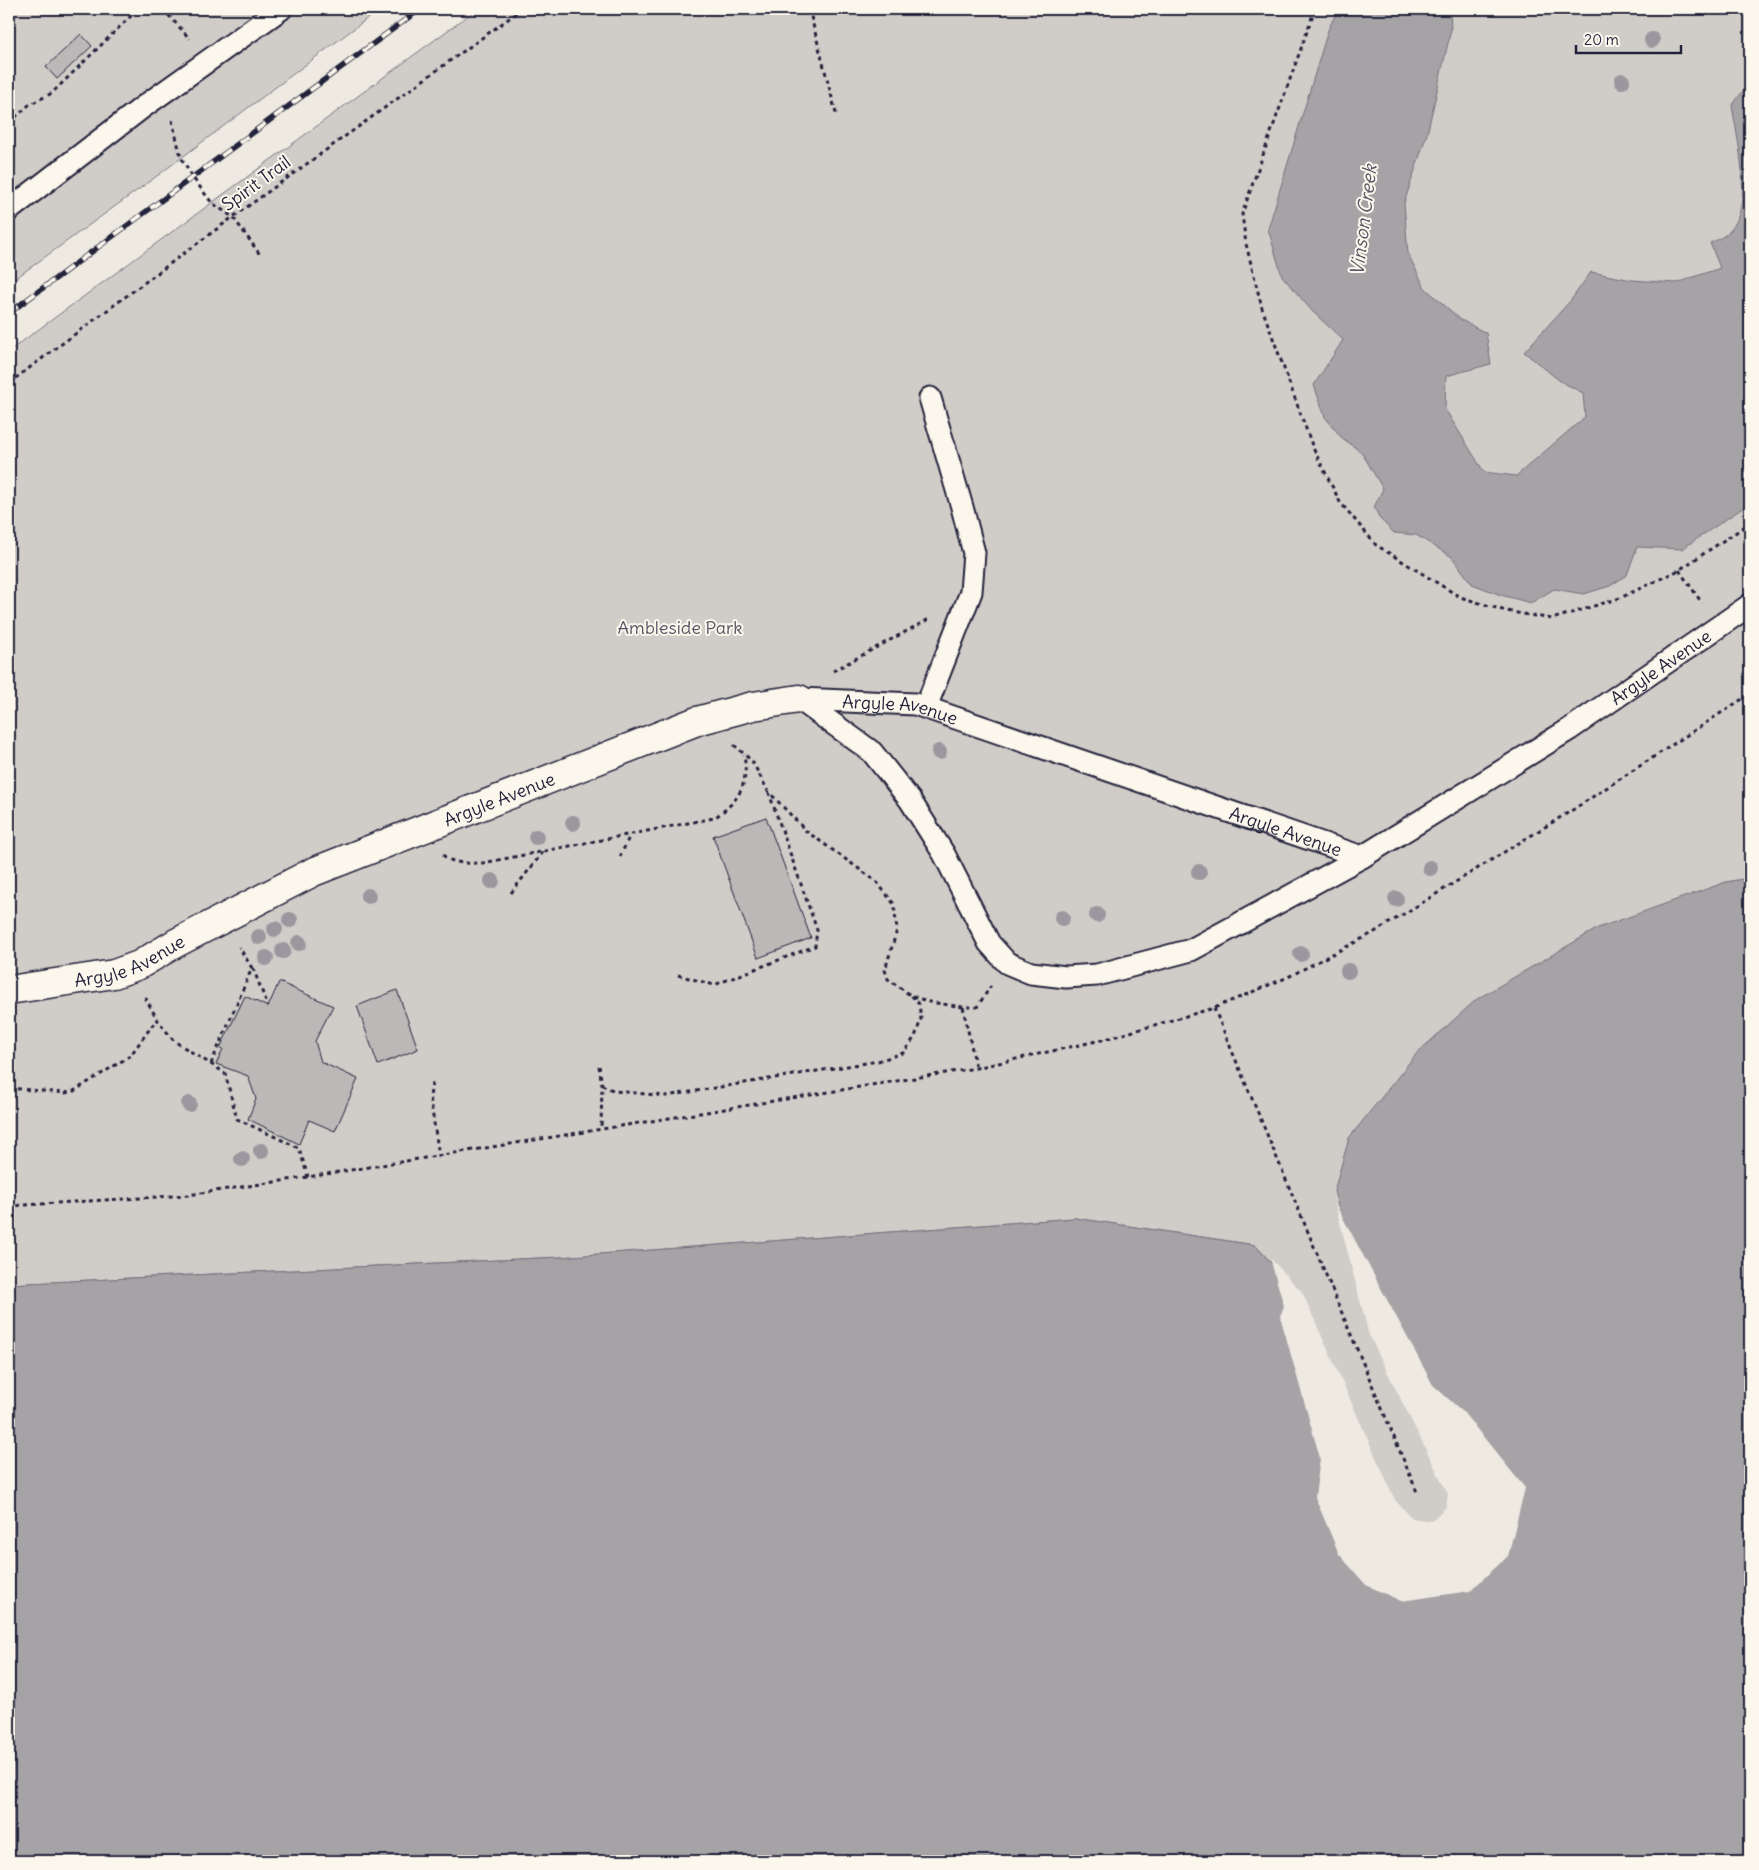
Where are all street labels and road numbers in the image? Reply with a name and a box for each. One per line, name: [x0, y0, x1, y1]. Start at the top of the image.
street label: Spirit Trail: [217, 150, 295, 216]
street label: Argyle Avenue: [1605, 624, 1715, 710]
street label: Argyle Avenue: [842, 689, 961, 729]
street label: Argyle Avenue: [440, 767, 558, 831]
street label: Argyle Avenue: [1227, 801, 1345, 861]
street label: Argyle Avenue: [73, 929, 188, 991]

